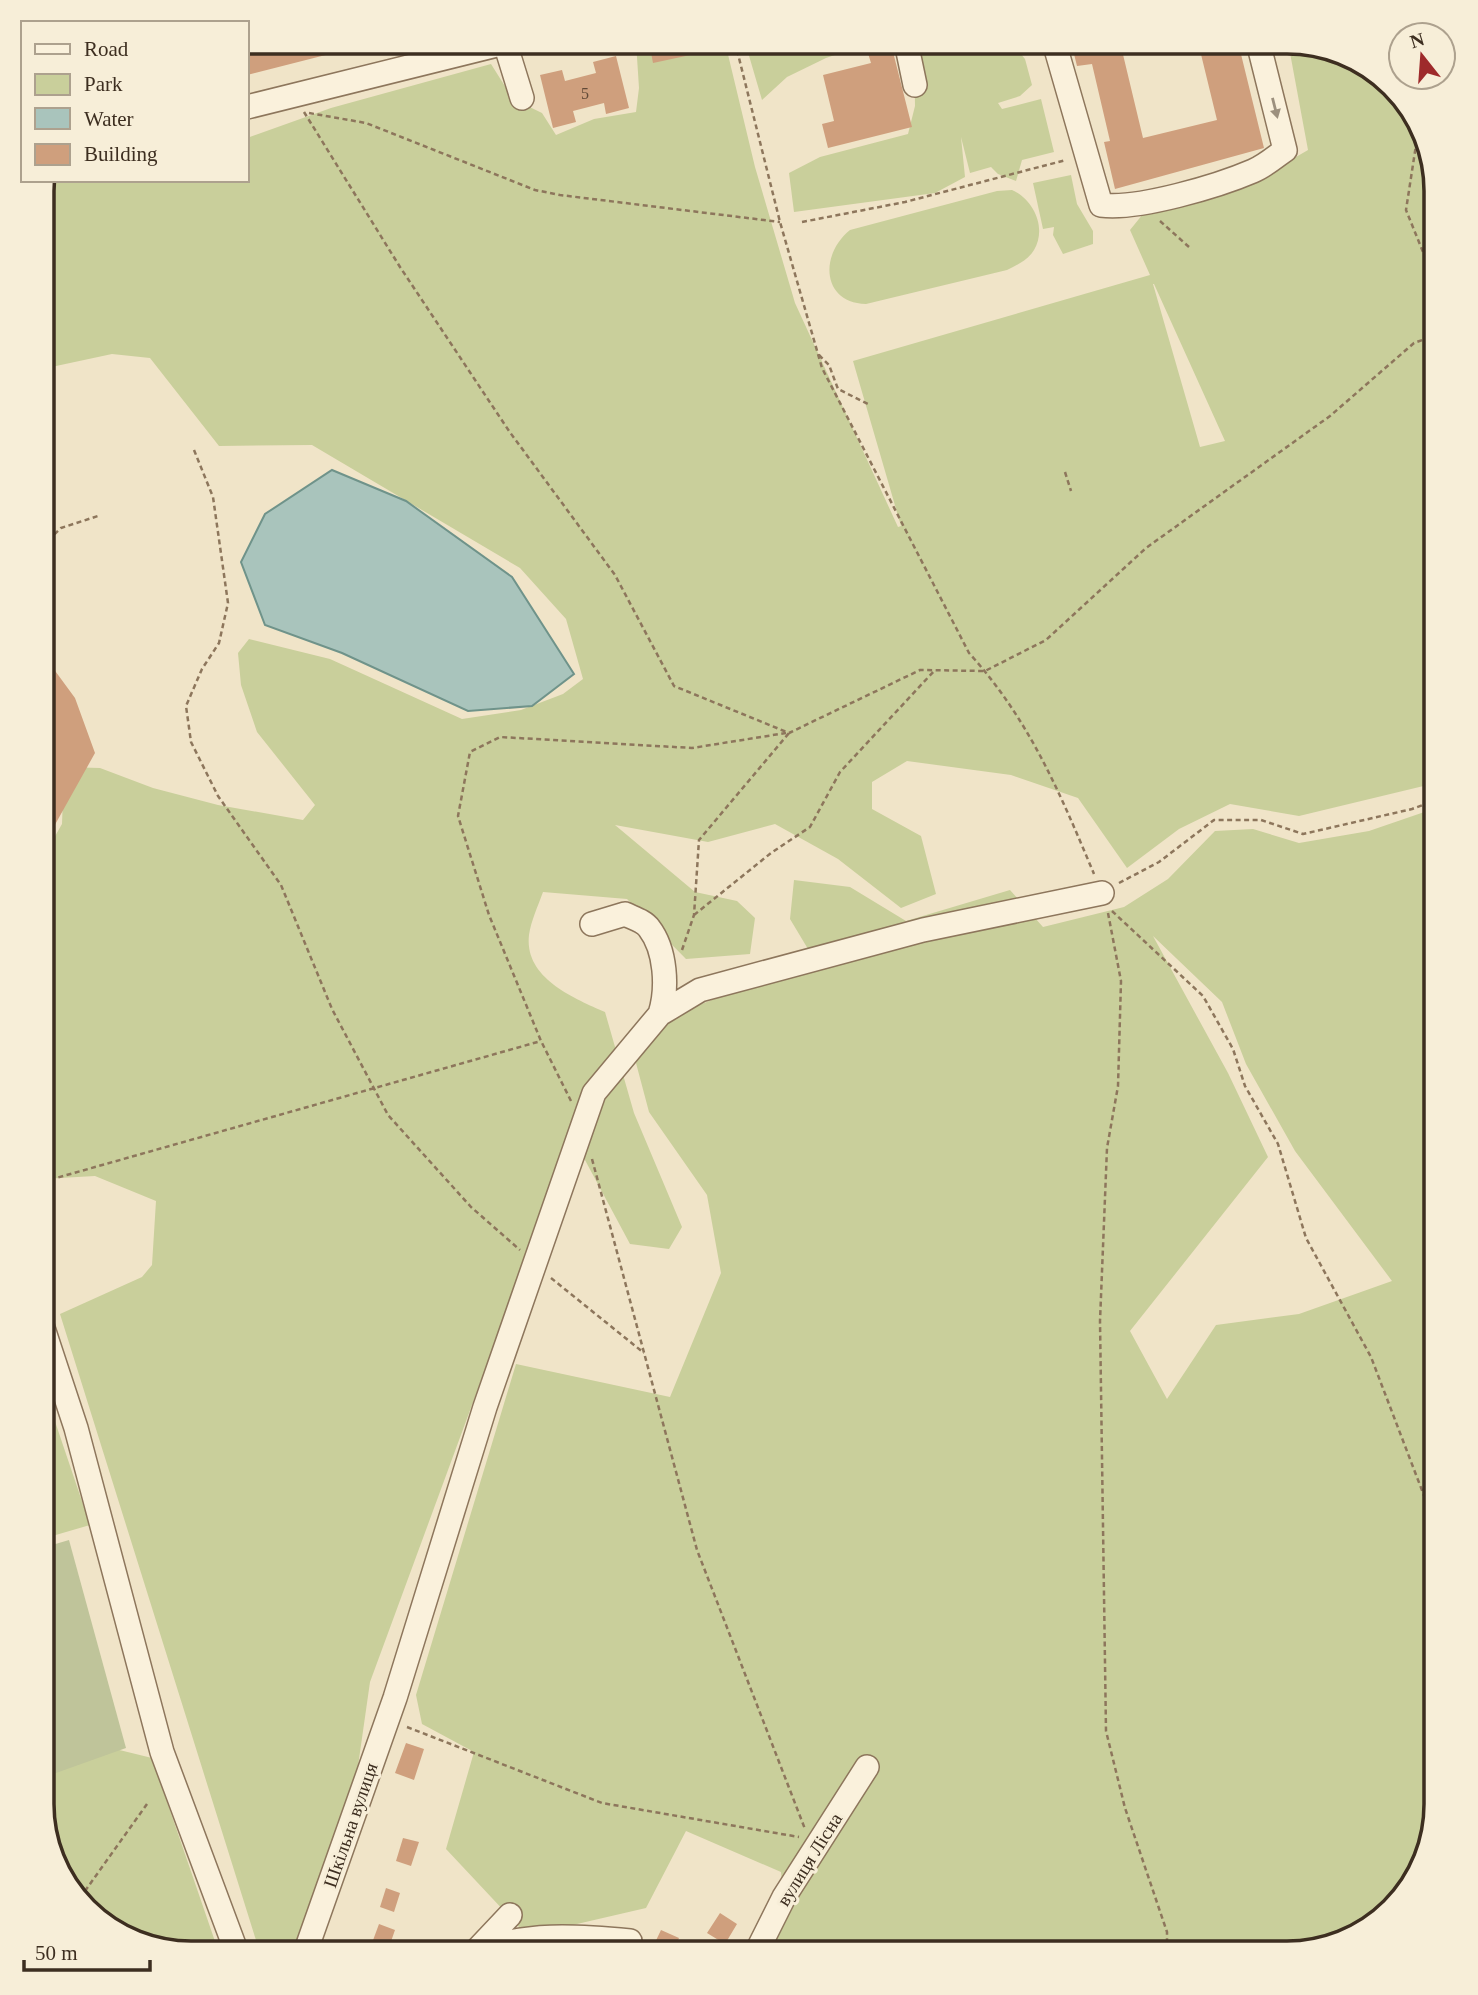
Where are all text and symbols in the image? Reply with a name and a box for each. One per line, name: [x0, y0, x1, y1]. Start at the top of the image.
legend: [21, 21, 248, 182]
north arrow: [1387, 21, 1457, 91]
text: N: [1408, 28, 1427, 52]
text: Road: [84, 37, 129, 61]
text: Park: [84, 72, 123, 96]
house number: 5: [581, 85, 589, 102]
one-way arrow: [1270, 98, 1281, 120]
text: Water: [84, 107, 134, 131]
text: Building: [84, 142, 158, 166]
street label: Шкільна вулиця: [319, 1760, 382, 1890]
street label: вулиця Лісна: [773, 1808, 847, 1910]
scale bar: [24, 1928, 150, 1972]
text: 50 m: [35, 1941, 78, 1965]

